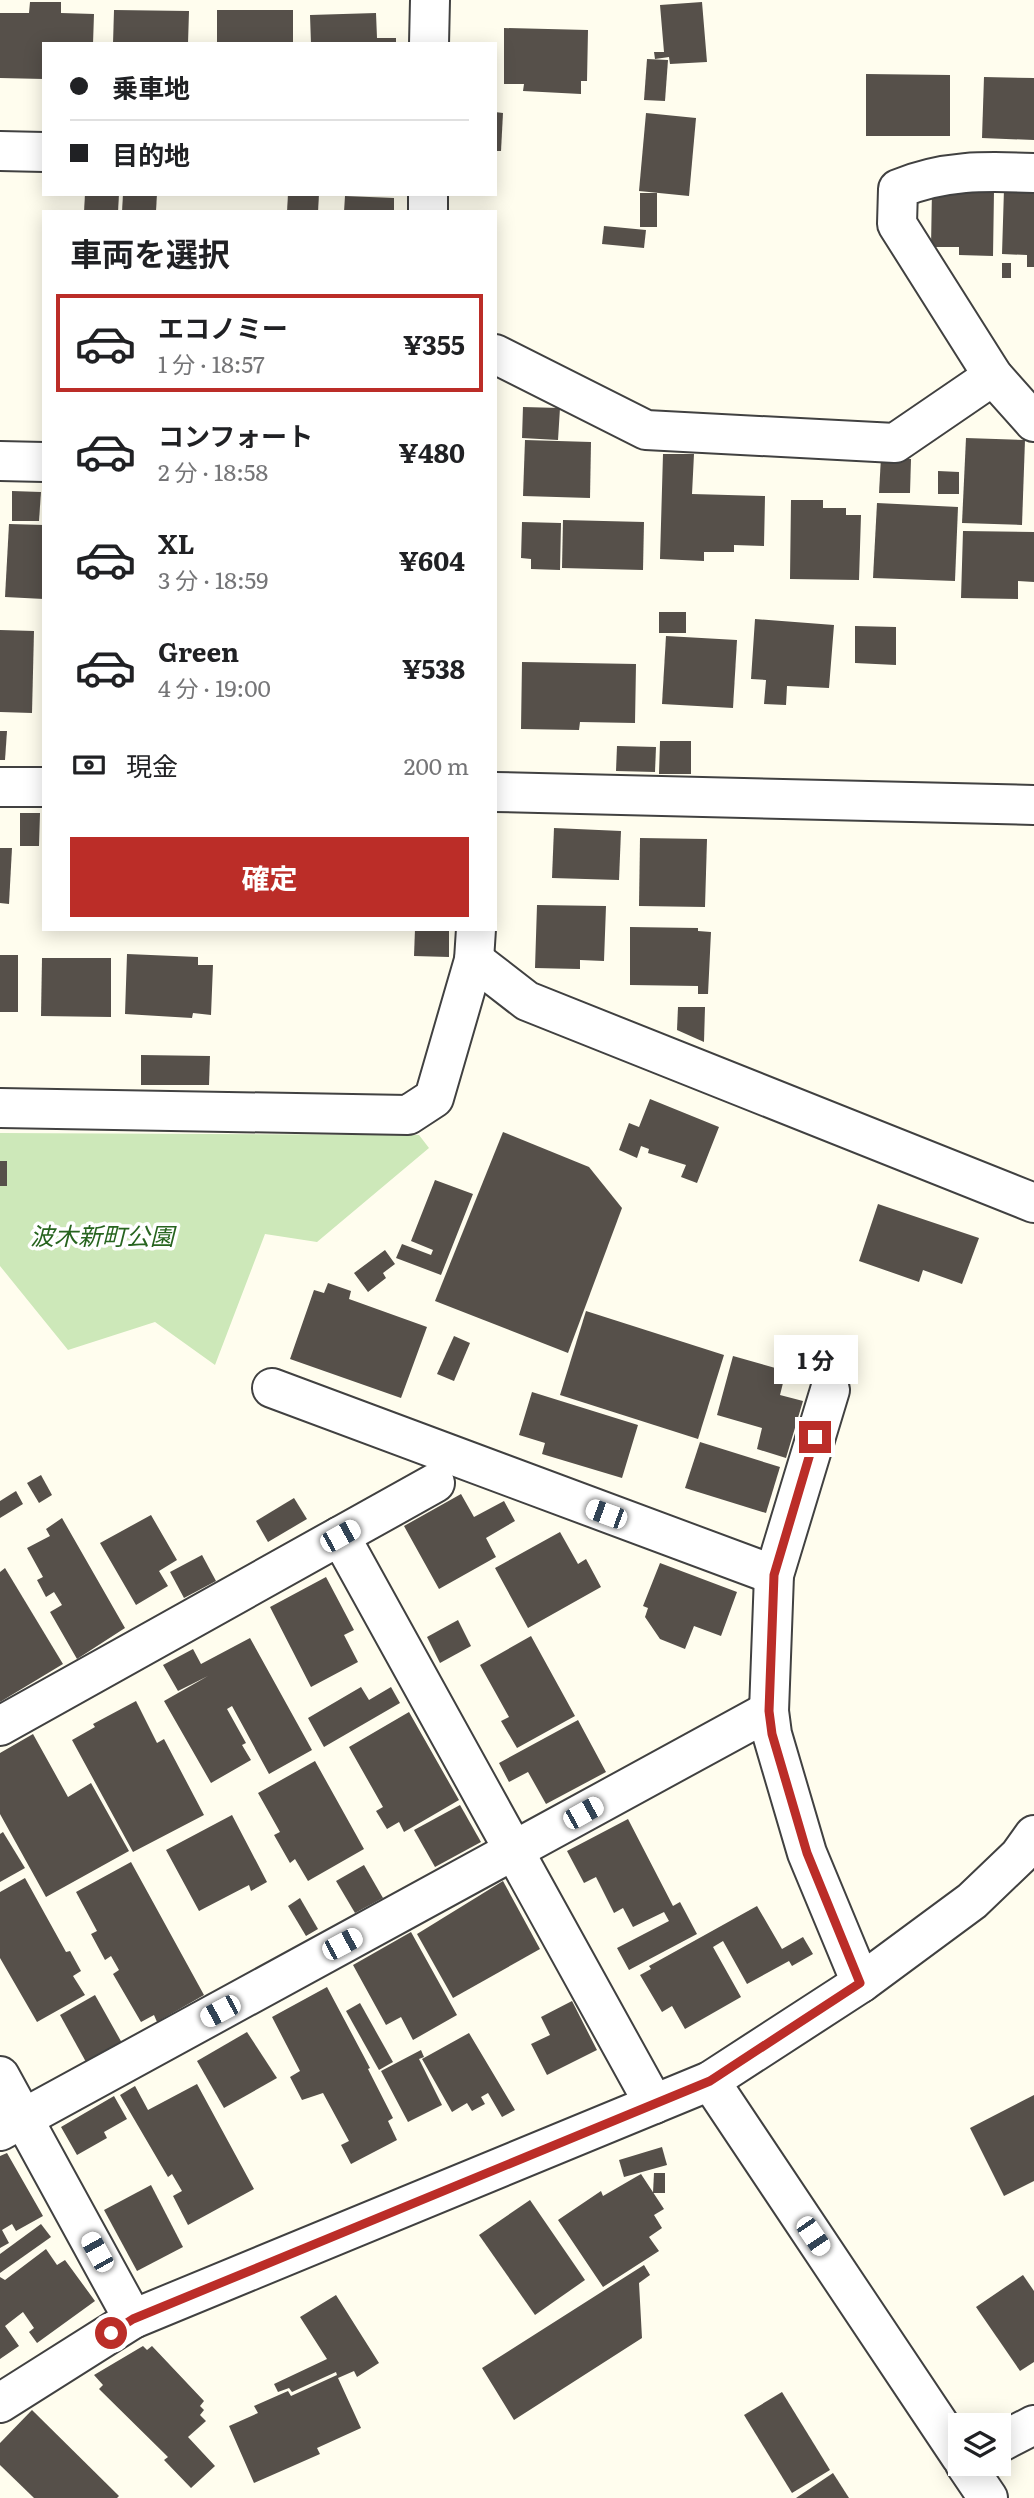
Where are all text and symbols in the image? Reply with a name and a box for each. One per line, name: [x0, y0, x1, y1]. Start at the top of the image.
text: 乗車地: [112, 67, 190, 106]
text: 目的地: [112, 134, 190, 173]
text: 車両を選択: [70, 228, 230, 276]
text: エコノミー: [158, 307, 288, 346]
icon: car: [74, 312, 137, 375]
text: ¥355: [403, 324, 465, 363]
text: 1 分 · 18:57: [158, 346, 265, 380]
text: コンフォート: [158, 415, 313, 454]
icon: car: [74, 420, 137, 483]
text: ¥480: [399, 432, 465, 471]
text: 2 分 · 18:58: [158, 454, 268, 488]
text: XL: [158, 523, 195, 562]
icon: car: [74, 528, 137, 591]
text: ¥604: [399, 540, 465, 579]
text: 3 分 · 18:59: [158, 562, 268, 596]
text: Green: [158, 631, 239, 670]
icon: car: [74, 636, 137, 699]
text: ¥538: [402, 648, 465, 687]
text: 4 分 · 19:00: [158, 670, 271, 704]
text: 現金: [126, 745, 178, 784]
icon: cash: [70, 746, 108, 784]
text: 200 m: [404, 748, 469, 782]
button: 確定: [70, 837, 469, 917]
park label: 波木新町公園: [30, 1217, 177, 1252]
callout: 1 分: [773, 1336, 857, 1384]
text: 1 分: [797, 1342, 835, 1376]
route end: [799, 1421, 831, 1453]
car: [583, 1497, 630, 1531]
car: [317, 1517, 364, 1555]
car: [560, 1794, 607, 1832]
car: [319, 1925, 366, 1963]
car: [197, 1992, 244, 2030]
car: [793, 2213, 834, 2259]
car: [78, 2229, 117, 2275]
route start: [95, 2317, 127, 2349]
map controls: [948, 2413, 1011, 2476]
button: layers: [948, 2413, 1011, 2476]

